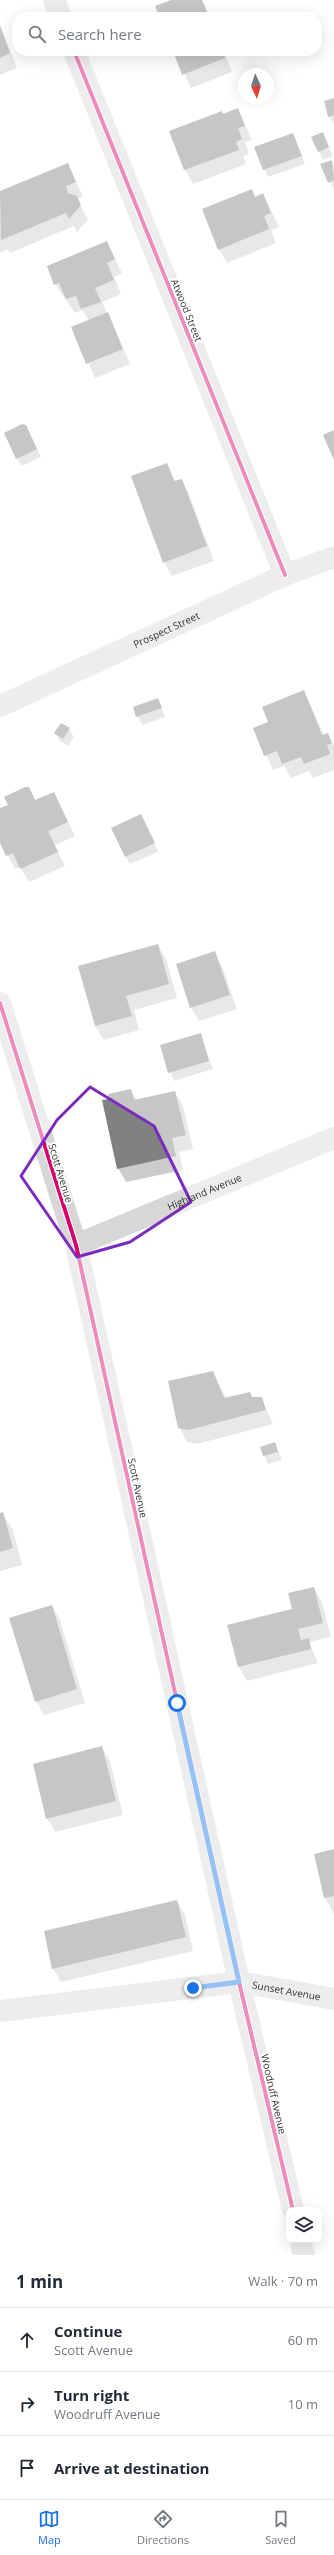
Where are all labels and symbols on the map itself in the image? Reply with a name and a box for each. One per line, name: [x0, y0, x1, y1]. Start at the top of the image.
north arrow: [238, 68, 274, 104]
street label: Atwood Street: [168, 277, 206, 344]
street label: Prospect Street: [131, 608, 202, 651]
street label: Scott Avenue: [45, 1142, 77, 1204]
street label: Highland Avenue: [165, 1170, 244, 1213]
street label: Scott Avenue: [125, 1457, 151, 1520]
route start: [168, 1694, 186, 1712]
street label: Sunset Avenue: [251, 1978, 322, 2004]
route end: [184, 1979, 202, 1997]
street label: Woodruff Avenue: [258, 2053, 290, 2136]

